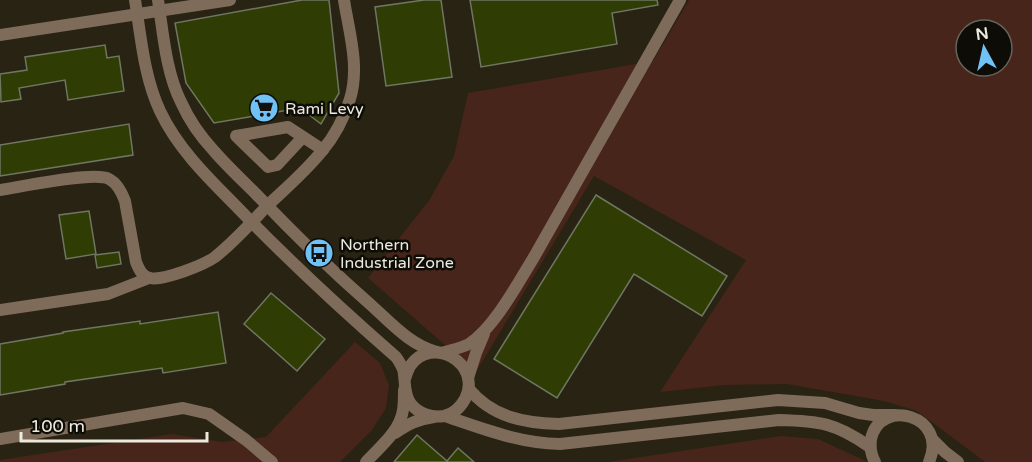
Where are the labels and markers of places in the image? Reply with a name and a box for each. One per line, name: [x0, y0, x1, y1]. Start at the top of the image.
supermarket icon: Rami Levy: [248, 92, 280, 124]
place label: Rami Levy: [285, 99, 364, 119]
place label: Northern Industrial Zone: [340, 235, 454, 273]
bus stop icon: Northern Industrial Zone: [303, 237, 335, 269]

